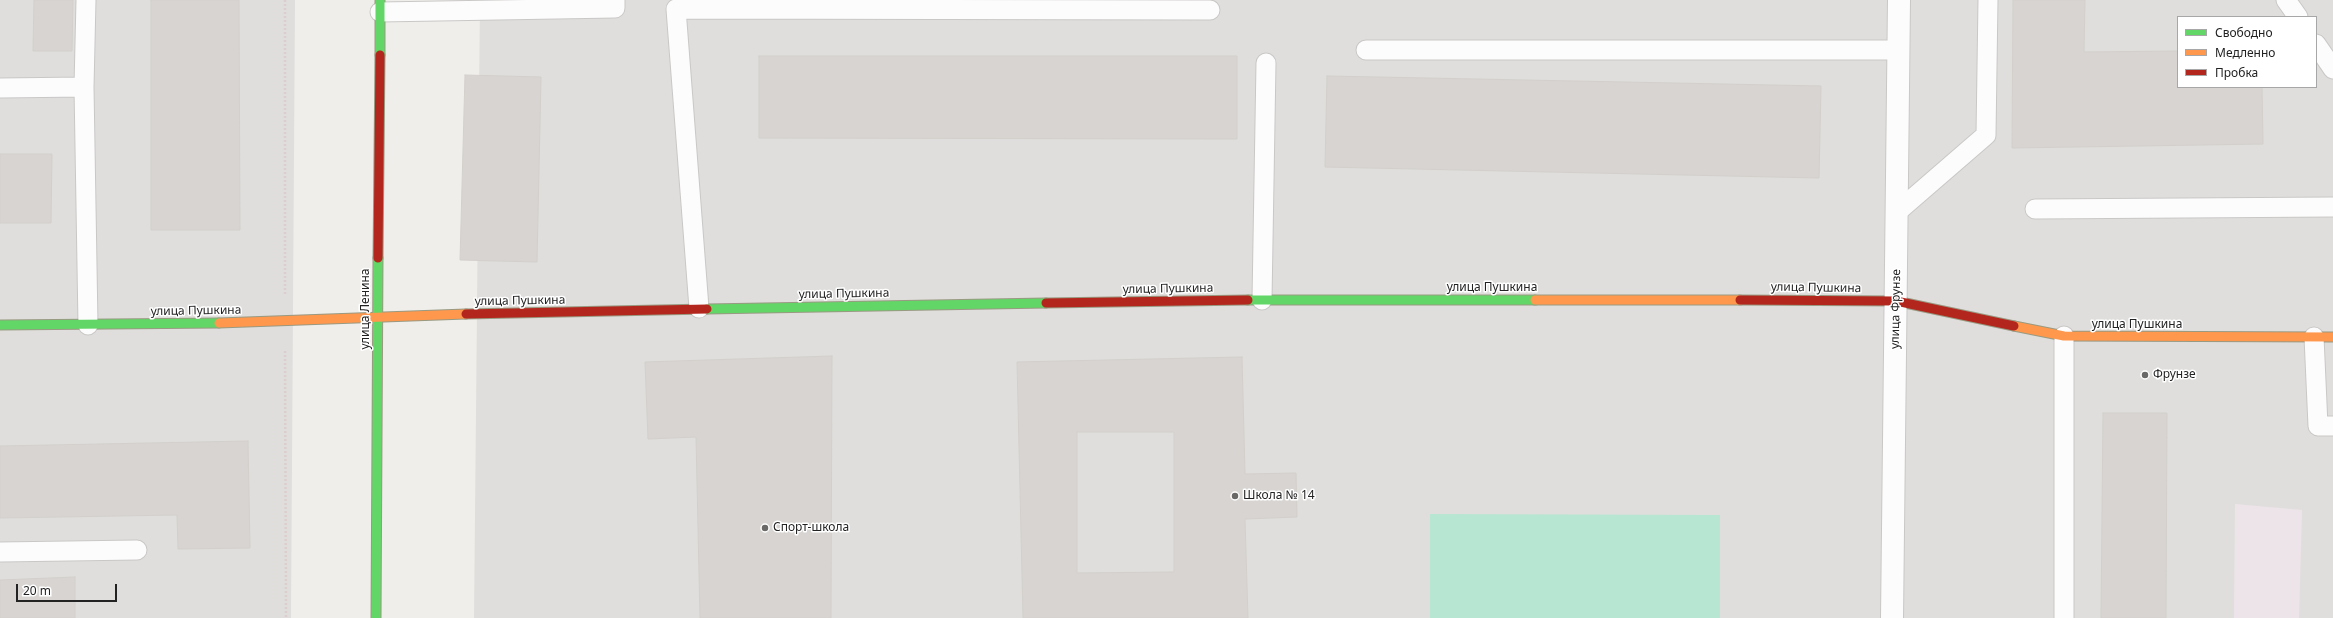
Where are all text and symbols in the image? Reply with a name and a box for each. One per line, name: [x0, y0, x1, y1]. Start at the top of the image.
legend: [2177, 16, 2317, 88]
text: Свободно: [2215, 24, 2273, 41]
text: Медленно: [2215, 44, 2275, 61]
text: Пробка: [2215, 64, 2258, 81]
street label: улица Ленина: [359, 269, 373, 349]
street label: улица Фрунзе: [1888, 269, 1904, 349]
street label: улица Пушкина: [1771, 280, 1861, 296]
street label: улица Пушкина: [1123, 281, 1213, 297]
street label: улица Пушкина: [1447, 281, 1537, 295]
street label: улица Пушкина: [799, 286, 889, 302]
street label: улица Пушкина: [475, 293, 565, 309]
street label: улица Пушкина: [151, 303, 241, 319]
street label: улица Пушкина: [2092, 318, 2182, 332]
place label: Фрунзе: [2153, 368, 2196, 382]
marker: Фрунзе: [2140, 370, 2150, 380]
place label: Школа № 14: [1243, 489, 1315, 503]
marker: Школа № 14: [1230, 491, 1240, 501]
place label: Спорт-школа: [773, 521, 849, 535]
marker: Спорт-школа: [760, 523, 770, 533]
scale bar: [18, 576, 119, 602]
text: 20 m: [23, 582, 51, 599]

